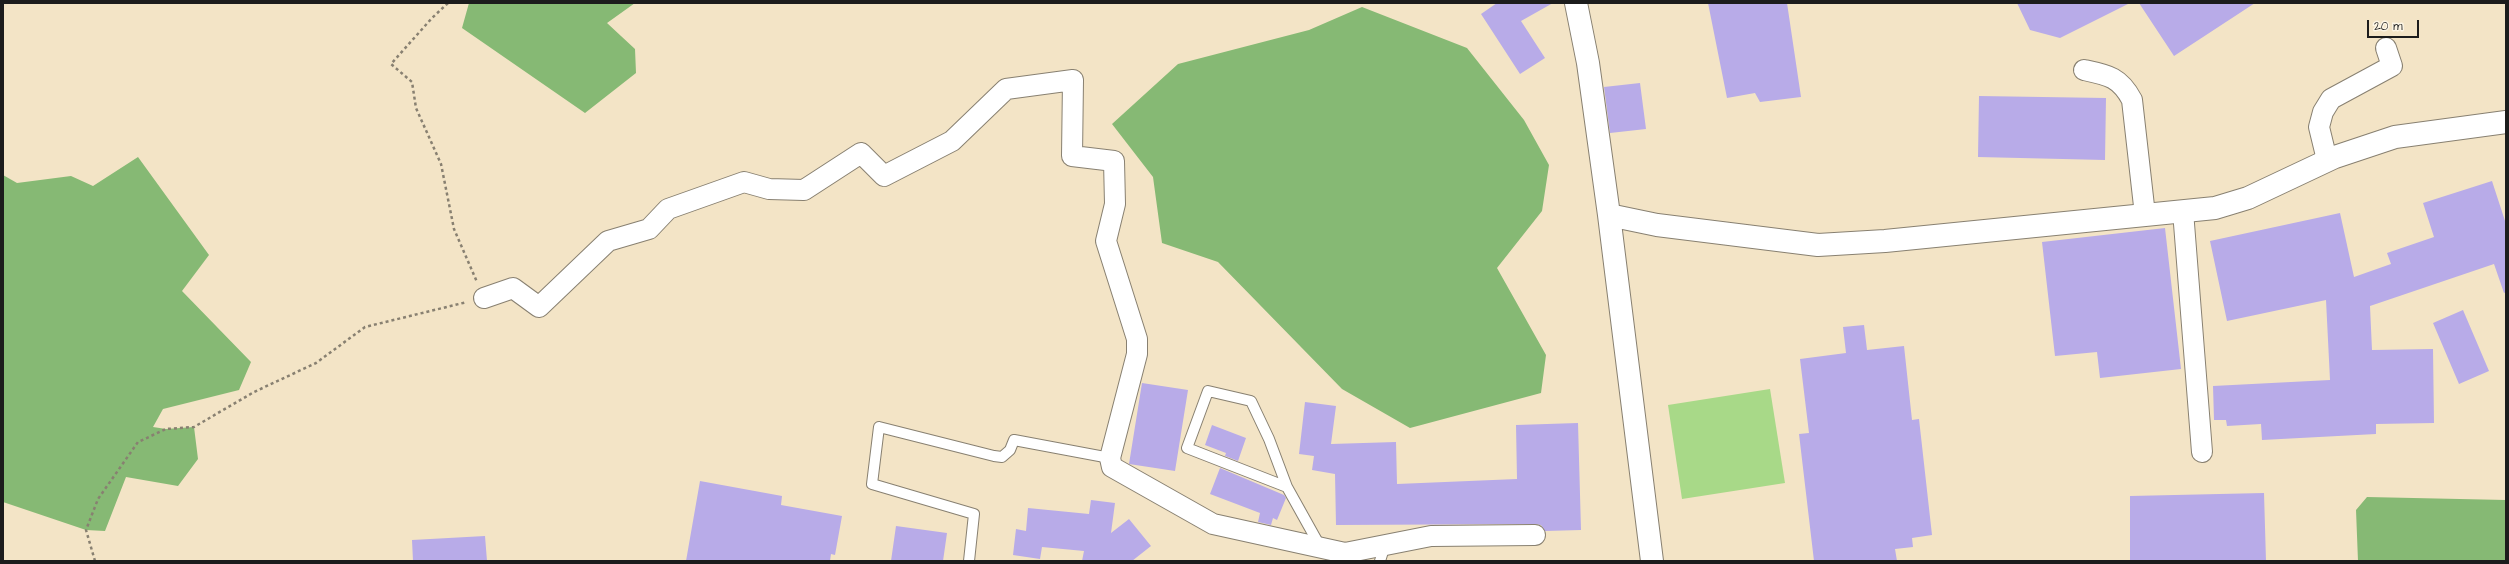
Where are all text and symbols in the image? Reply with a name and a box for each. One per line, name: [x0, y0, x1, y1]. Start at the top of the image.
scale bar: [2369, 12, 2421, 38]
text: 20 m: [2374, 18, 2403, 35]

